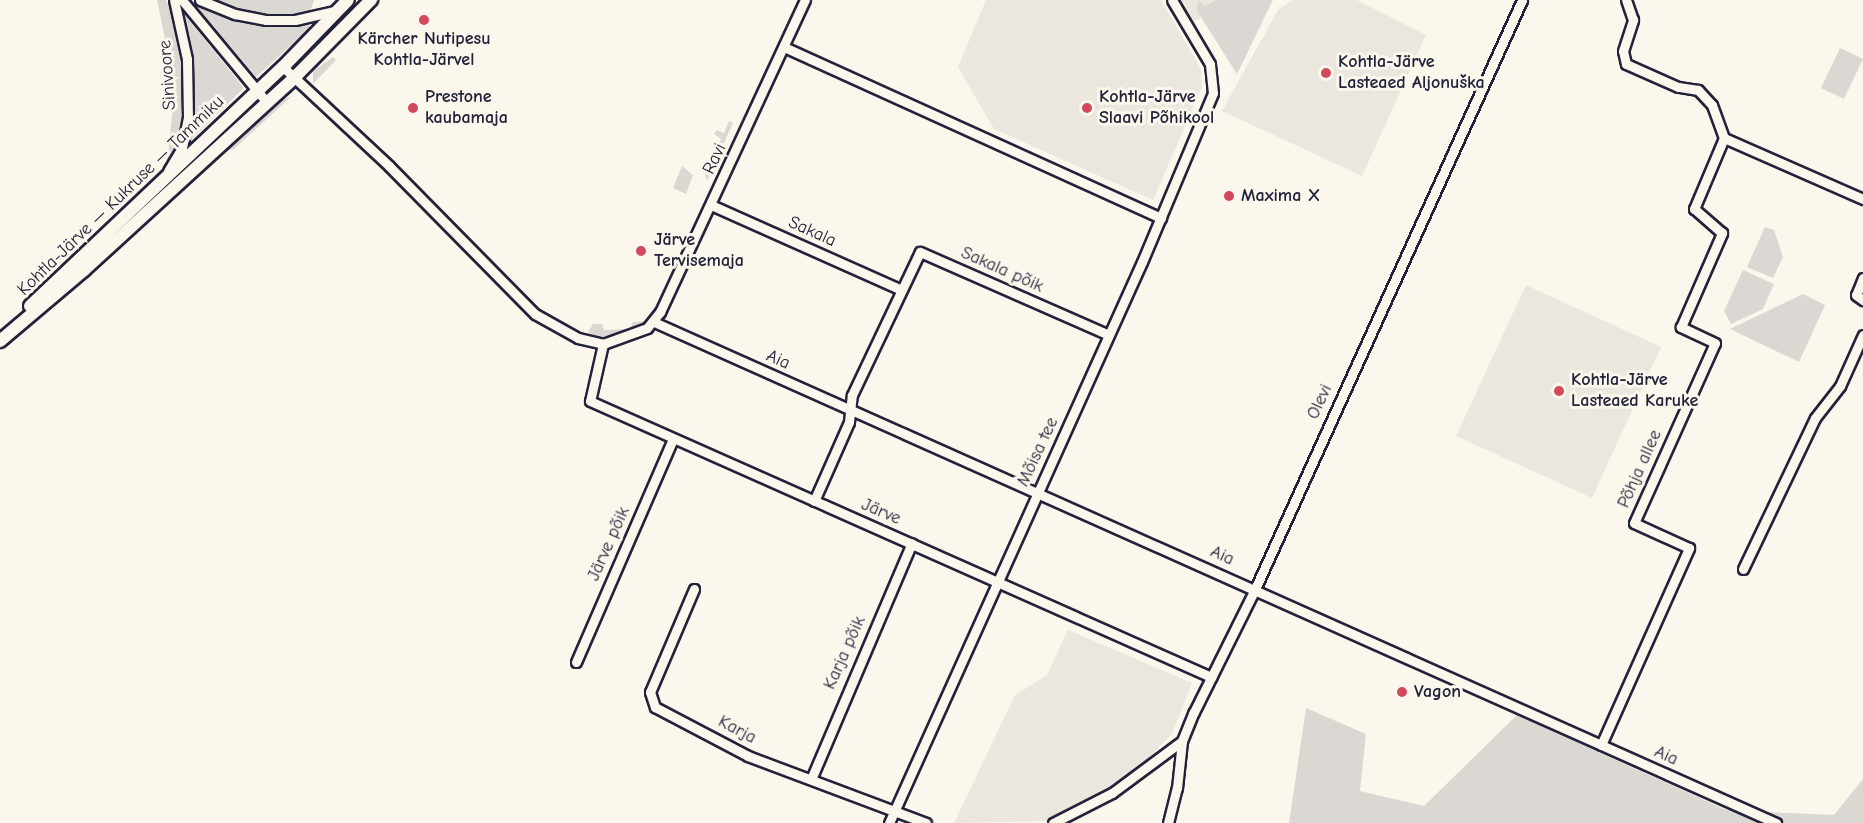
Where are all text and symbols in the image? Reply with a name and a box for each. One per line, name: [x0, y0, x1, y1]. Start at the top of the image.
marker: Kärcher Nutipesu Kohtla-Järvel: [417, 13, 431, 27]
place label: Kärcher Nutipesu Kohtla-Järvel: [358, 29, 490, 72]
street label: Sinivoore: [155, 39, 181, 111]
place label: Kohtla-Järve Lasteaed Aljonuška: [1338, 52, 1485, 94]
marker: Kohtla-Järve Lasteaed Aljonuška: [1319, 66, 1333, 80]
place label: Prestone kaubamaja: [425, 87, 508, 130]
place label: Kohtla-Järve Slaavi Põhikool: [1099, 87, 1214, 130]
street label: Kohtla-Järve — Kukruse — Tammiku: [13, 91, 229, 301]
marker: Prestone kaubamaja: [406, 101, 420, 115]
marker: Kohtla-Järve Slaavi Põhikool: [1080, 101, 1094, 115]
street label: Ravi: [699, 140, 731, 178]
place label: Maxima X: [1241, 185, 1320, 207]
marker: Maxima X: [1222, 189, 1236, 203]
street label: Sakala: [785, 212, 839, 252]
place label: Järve Tervisemaja: [654, 230, 744, 272]
marker: Järve Tervisemaja: [632, 242, 650, 260]
street label: Sakala põik: [957, 242, 1047, 298]
street label: Aia: [763, 345, 793, 375]
place label: Kohtla-Järve Lasteaed Karuke: [1571, 370, 1698, 412]
street label: Olevi: [1303, 381, 1337, 423]
marker: Kohtla-Järve Lasteaed Karuke: [1552, 384, 1566, 398]
street label: Mõisa tee: [1013, 414, 1063, 490]
street label: Põhja allee: [1613, 427, 1667, 511]
street label: Järve: [858, 494, 904, 530]
street label: Järve põik: [583, 504, 635, 584]
street label: Aia: [1207, 541, 1237, 571]
street label: Karja põik: [819, 613, 871, 693]
place label: Vagon: [1414, 681, 1461, 703]
marker: Vagon: [1395, 685, 1409, 699]
street label: Karja: [714, 711, 760, 749]
street label: Aia: [1651, 741, 1681, 771]

